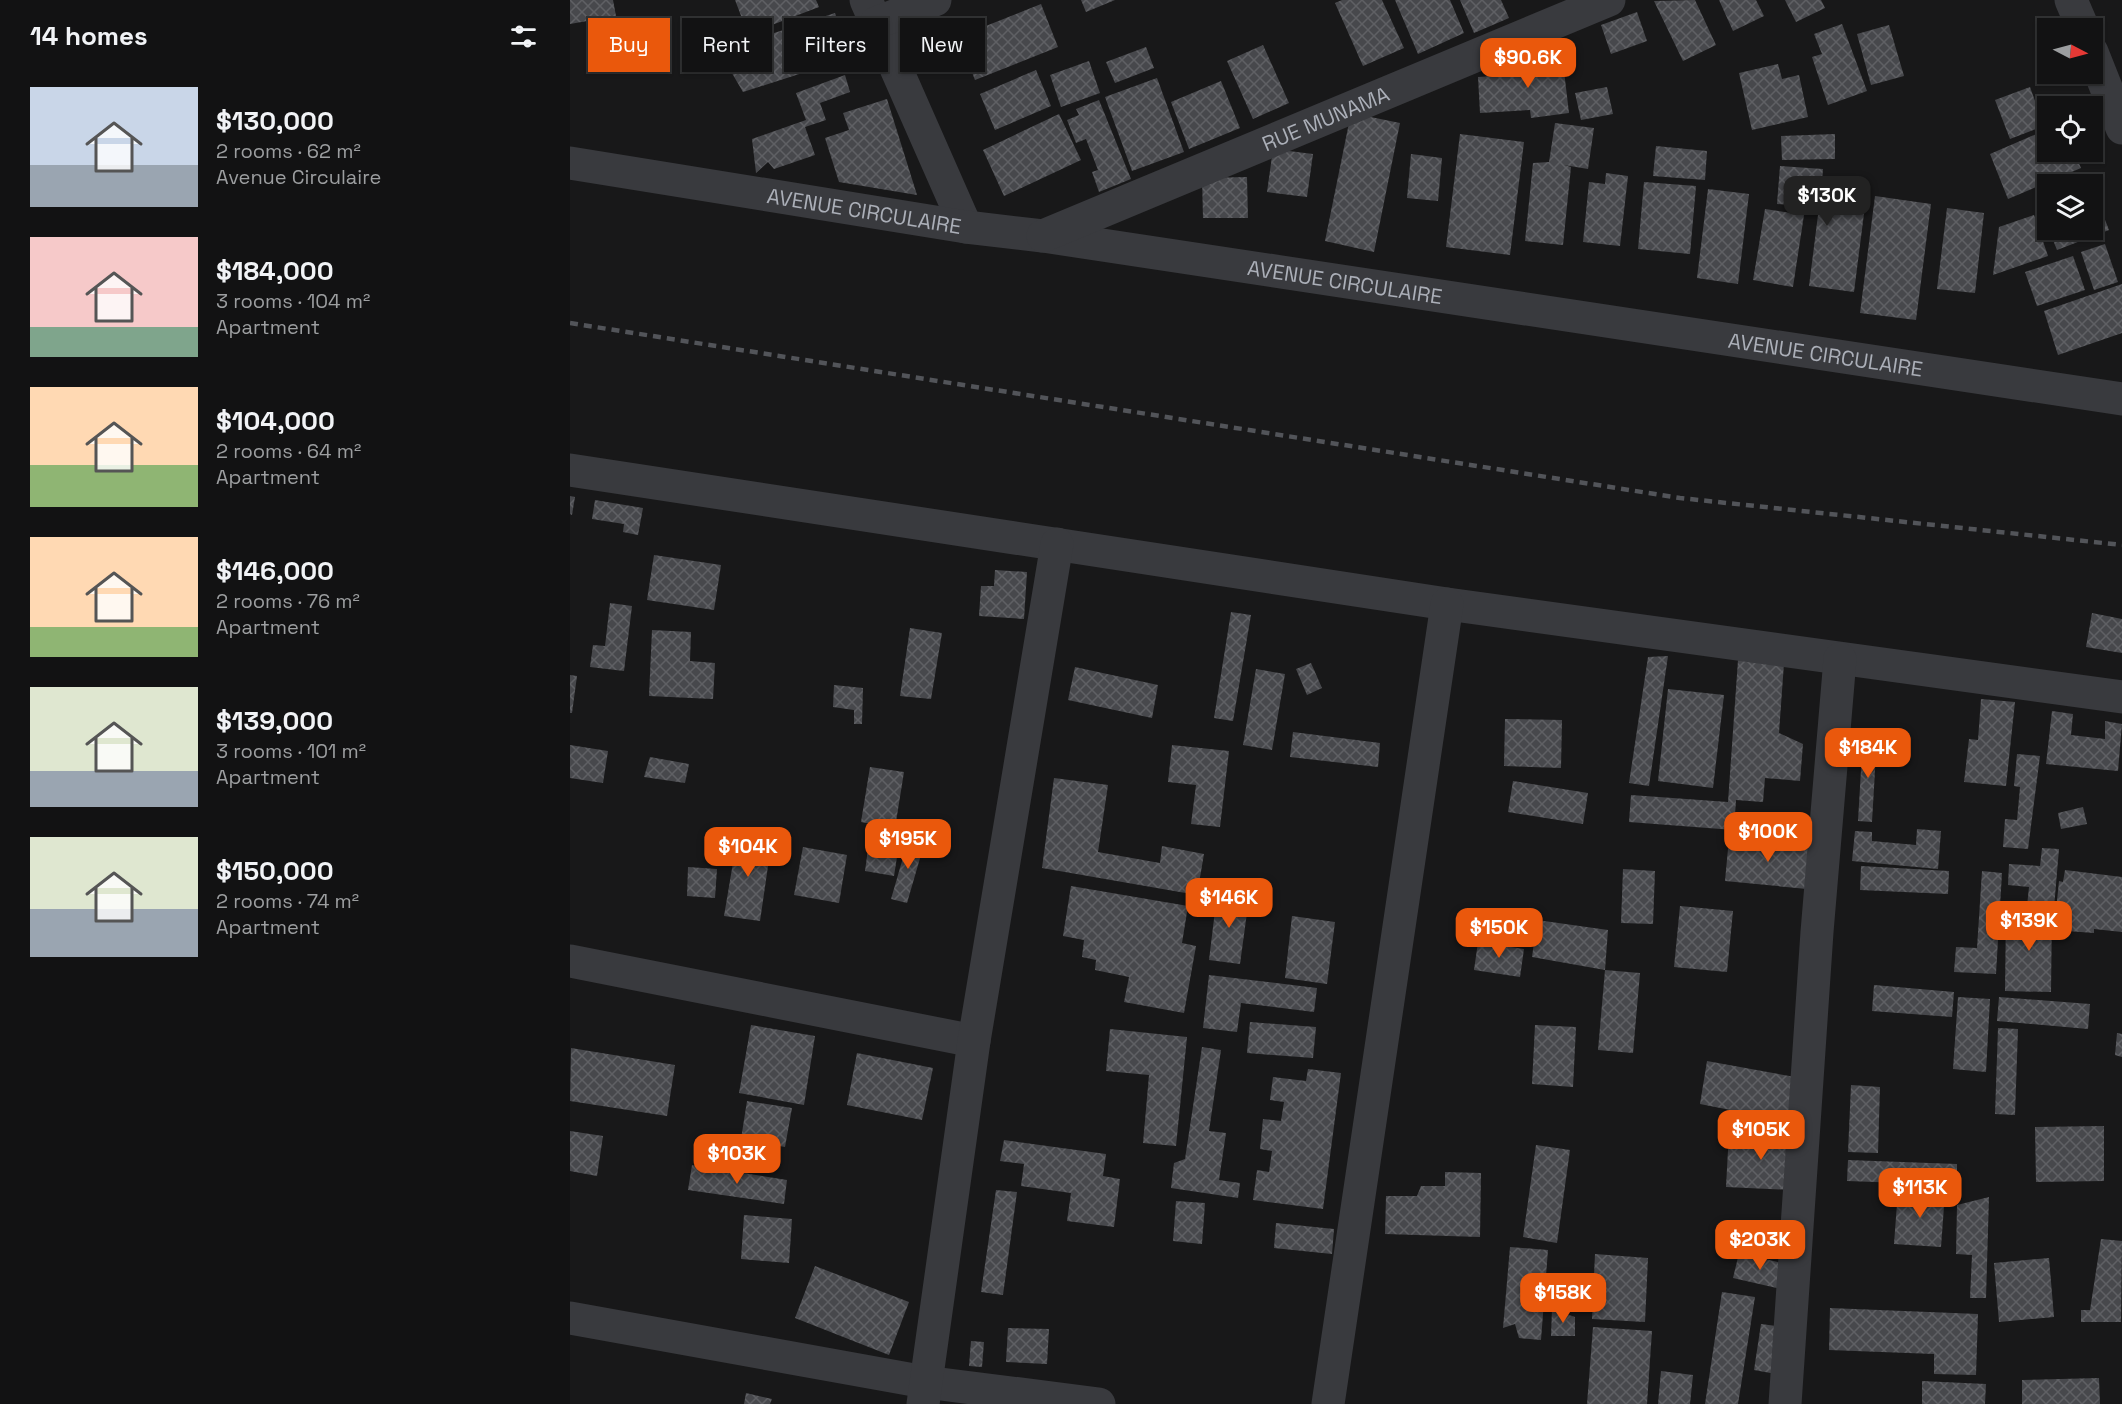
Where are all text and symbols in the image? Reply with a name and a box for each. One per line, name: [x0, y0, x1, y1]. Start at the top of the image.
chip: Buy: [588, 18, 670, 72]
chip: Rent: [682, 18, 772, 72]
chip: Filters: [784, 18, 888, 72]
chip: New: [900, 18, 985, 72]
north arrow: [2037, 18, 2103, 84]
map controls: [2037, 18, 2103, 240]
text: 14 homes: [30, 19, 148, 53]
icon: filters: [507, 20, 540, 53]
pin: $90.6K: [1479, 38, 1577, 89]
text: $90.6K: [1494, 44, 1562, 70]
street label: RUE MUNAMA: [1258, 80, 1393, 157]
button: locate: [2037, 96, 2103, 162]
text: $130,000: [216, 104, 334, 138]
icon: home: [78, 111, 150, 183]
text: 2 rooms · 62 m²: [216, 138, 361, 164]
text: Avenue Circulaire: [216, 164, 381, 190]
button: layers: [2037, 174, 2103, 240]
pin: $130K: [1785, 176, 1869, 227]
street label: AVENUE CIRCULAIRE: [765, 182, 963, 240]
text: $130K: [1798, 182, 1856, 208]
text: $184,000: [216, 254, 334, 288]
street label: AVENUE CIRCULAIRE: [1246, 254, 1444, 310]
icon: home: [78, 261, 150, 333]
text: 3 rooms · 104 m²: [216, 288, 370, 314]
text: Apartment: [216, 314, 320, 340]
street label: AVENUE CIRCULAIRE: [1726, 326, 1925, 382]
text: $104,000: [216, 404, 335, 438]
icon: home: [78, 411, 150, 483]
text: 2 rooms · 64 m²: [216, 438, 361, 464]
text: Apartment: [216, 464, 320, 490]
text: $146,000: [216, 554, 334, 588]
icon: home: [78, 561, 150, 633]
text: 2 rooms · 76 m²: [216, 588, 360, 614]
text: Apartment: [216, 614, 320, 640]
text: $139,000: [216, 704, 333, 738]
icon: home: [78, 711, 150, 783]
pin: $184K: [1826, 728, 1910, 779]
text: $184K: [1839, 734, 1897, 760]
text: 3 rooms · 101 m²: [216, 738, 366, 764]
text: Apartment: [216, 764, 320, 790]
pin: $100K: [1726, 812, 1810, 863]
text: $100K: [1738, 818, 1798, 844]
pin: $195K: [866, 819, 950, 870]
text: $195K: [879, 825, 937, 851]
pin: $104K: [706, 827, 790, 878]
text: $104K: [718, 833, 778, 859]
text: $150,000: [216, 854, 334, 888]
icon: home: [78, 861, 150, 933]
pin: $146K: [1187, 878, 1271, 929]
text: $146K: [1200, 884, 1258, 910]
text: 2 rooms · 74 m²: [216, 888, 359, 914]
pin: $139K: [1987, 901, 2071, 952]
text: $139K: [2000, 907, 2058, 933]
pin: $150K: [1457, 908, 1541, 959]
text: Apartment: [216, 914, 320, 940]
text: $150K: [1470, 914, 1528, 940]
pin: $105K: [1719, 1110, 1803, 1161]
text: $105K: [1732, 1116, 1790, 1142]
pin: $103K: [695, 1134, 779, 1185]
text: $103K: [708, 1140, 766, 1166]
pin: $113K: [1878, 1168, 1962, 1219]
text: $113K: [1893, 1174, 1947, 1200]
pin: $203K: [1718, 1220, 1802, 1271]
text: $203K: [1729, 1226, 1791, 1252]
pin: $158K: [1521, 1273, 1605, 1324]
text: $158K: [1534, 1279, 1592, 1305]

